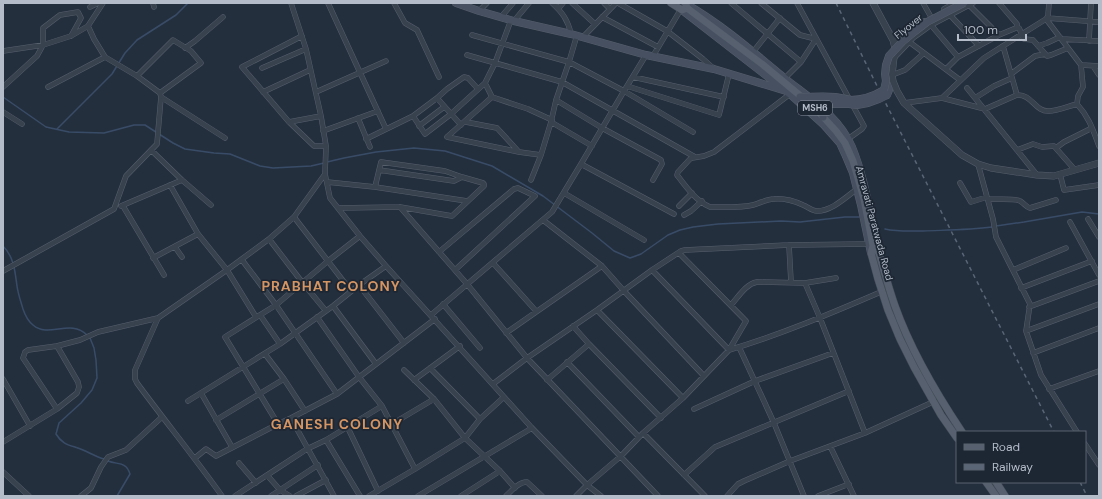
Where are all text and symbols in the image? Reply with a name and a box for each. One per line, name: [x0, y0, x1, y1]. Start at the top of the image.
street label: Flyover: [891, 11, 925, 42]
scale bar: [958, 16, 1026, 42]
text: 100 m: [964, 22, 998, 38]
road number: MSH6: [798, 101, 832, 115]
street label: Amravati Paratwada Road: [853, 164, 896, 282]
district label: PRABHAT COLONY: [261, 277, 401, 295]
district label: GANESH COLONY: [271, 415, 403, 433]
legend: [956, 431, 1086, 483]
text: Road: [992, 439, 1020, 455]
text: Railway: [992, 459, 1033, 475]

